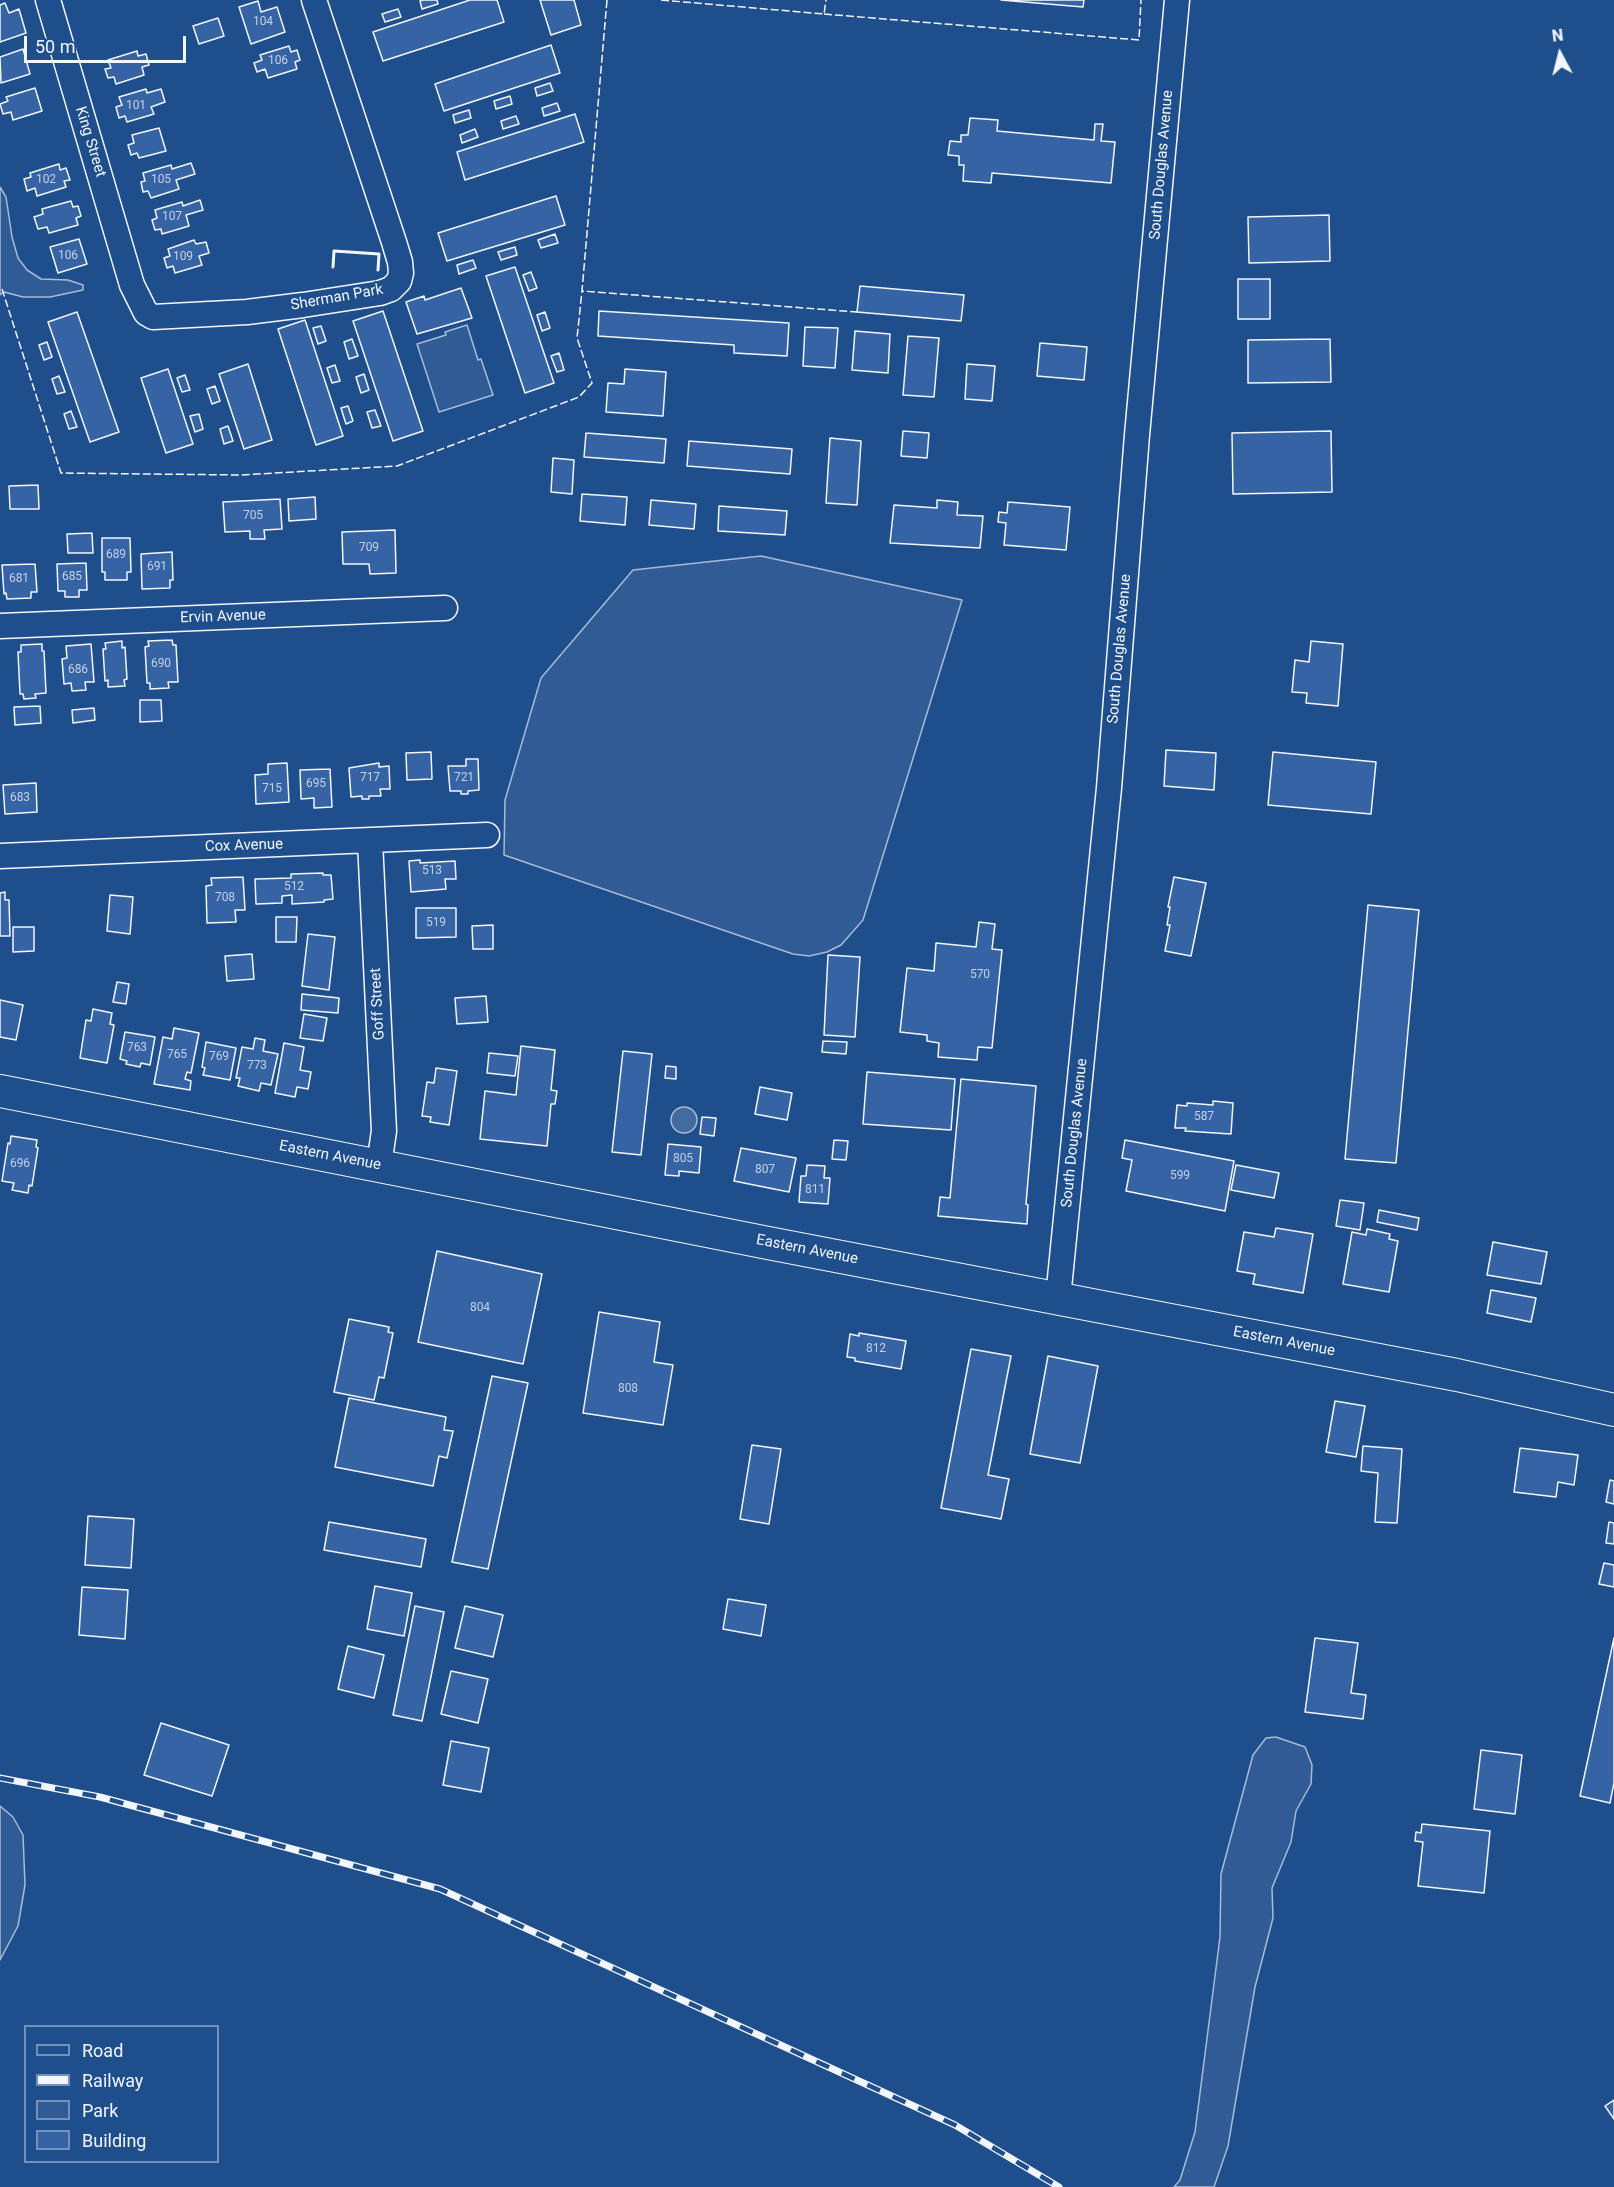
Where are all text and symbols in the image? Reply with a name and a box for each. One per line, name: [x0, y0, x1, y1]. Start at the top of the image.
house number: 104: [253, 15, 273, 29]
scale bar: [27, 24, 189, 62]
north arrow: [1530, 24, 1590, 84]
text: N: [1551, 26, 1565, 46]
text: 50 m: [35, 36, 75, 57]
house number: 106: [268, 54, 288, 68]
street label: South Douglas Avenue: [1146, 89, 1178, 241]
house number: 101: [126, 99, 146, 113]
street label: King Street: [71, 104, 109, 180]
house number: 102: [36, 173, 56, 187]
house number: 105: [151, 173, 171, 187]
house number: 107: [162, 210, 182, 224]
house number: 106: [58, 249, 78, 263]
house number: 109: [173, 250, 193, 264]
street label: Sherman Park: [289, 281, 385, 315]
house number: 705: [243, 509, 263, 523]
house number: 709: [359, 541, 379, 555]
house number: 689: [106, 548, 126, 562]
house number: 691: [147, 560, 167, 574]
house number: 685: [62, 570, 82, 584]
house number: 681: [9, 572, 29, 586]
street label: South Douglas Avenue: [1104, 573, 1136, 725]
street label: Ervin Avenue: [180, 607, 266, 627]
house number: 690: [151, 657, 171, 671]
house number: 686: [68, 663, 88, 677]
house number: 717: [360, 771, 380, 785]
house number: 721: [454, 771, 474, 785]
house number: 695: [306, 777, 326, 791]
house number: 715: [262, 782, 282, 796]
house number: 683: [10, 791, 30, 805]
street label: Cox Avenue: [205, 836, 283, 856]
house number: 513: [422, 864, 442, 878]
house number: 512: [284, 880, 304, 894]
house number: 708: [215, 891, 235, 905]
house number: 519: [426, 916, 446, 930]
street label: Goff Street: [367, 967, 389, 1041]
house number: 570: [970, 968, 990, 982]
house number: 763: [127, 1041, 147, 1055]
house number: 765: [167, 1048, 187, 1062]
house number: 769: [209, 1050, 229, 1064]
street label: South Douglas Avenue: [1058, 1057, 1092, 1209]
house number: 773: [247, 1059, 267, 1073]
house number: 587: [1194, 1110, 1214, 1124]
street label: Eastern Avenue: [278, 1137, 382, 1175]
house number: 805: [673, 1152, 693, 1166]
house number: 696: [10, 1157, 30, 1171]
house number: 807: [755, 1163, 775, 1177]
house number: 599: [1170, 1169, 1190, 1183]
house number: 811: [805, 1183, 825, 1197]
street label: Eastern Avenue: [755, 1231, 859, 1269]
house number: 804: [470, 1301, 490, 1315]
street label: Eastern Avenue: [1232, 1323, 1336, 1361]
house number: 812: [866, 1342, 886, 1356]
house number: 808: [618, 1382, 638, 1396]
legend: [24, 2025, 219, 2163]
text: Road: [82, 2040, 123, 2061]
text: Railway: [82, 2070, 143, 2091]
text: Park: [82, 2100, 118, 2121]
text: Building: [82, 2130, 146, 2151]

